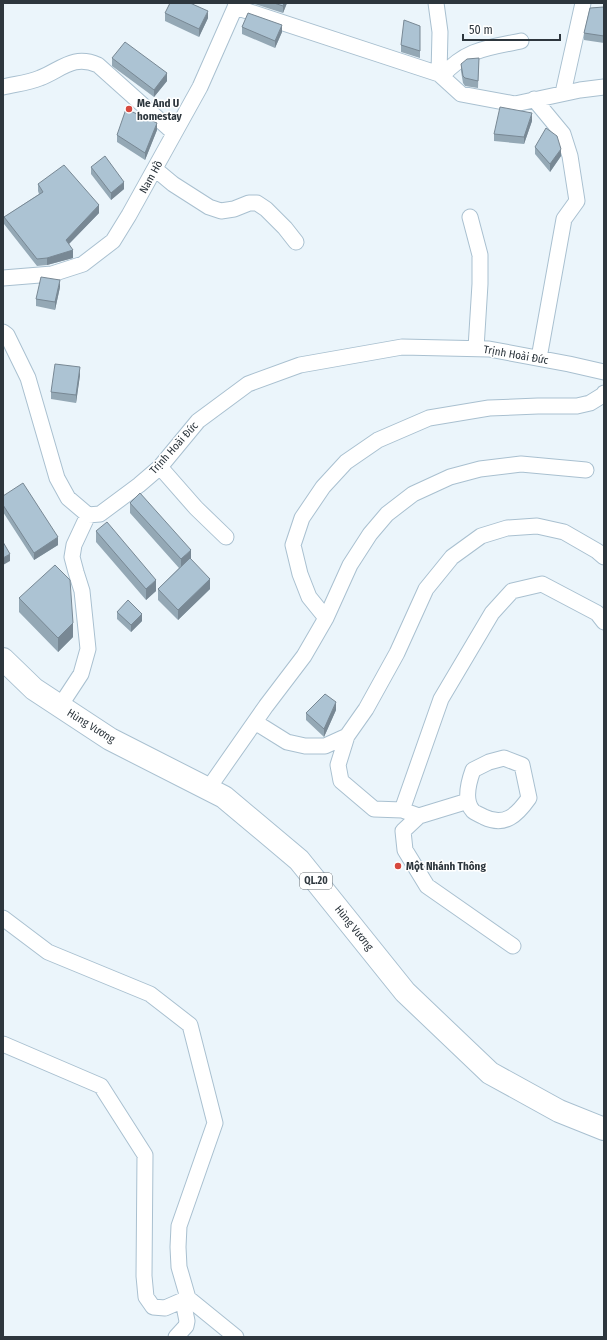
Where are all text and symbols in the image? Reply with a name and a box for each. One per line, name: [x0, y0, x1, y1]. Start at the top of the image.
scale bar: [463, 16, 560, 42]
text: 50 m: [469, 23, 493, 37]
place label: Me And U homestay: [137, 97, 182, 123]
marker: Me And U homestay: [124, 104, 134, 114]
street label: Nam Hồ: [137, 158, 165, 196]
street label: Trịnh Hoài Đức: [482, 343, 550, 367]
street label: Trịnh Hoài Đức: [147, 419, 201, 477]
street label: Hùng Vương: [65, 706, 118, 746]
place label: Một Nhánh Thông: [406, 860, 486, 873]
marker: Một Nhánh Thông: [393, 861, 403, 871]
road number: QL.20: [300, 873, 332, 889]
street label: Hùng Vương: [332, 903, 377, 954]

